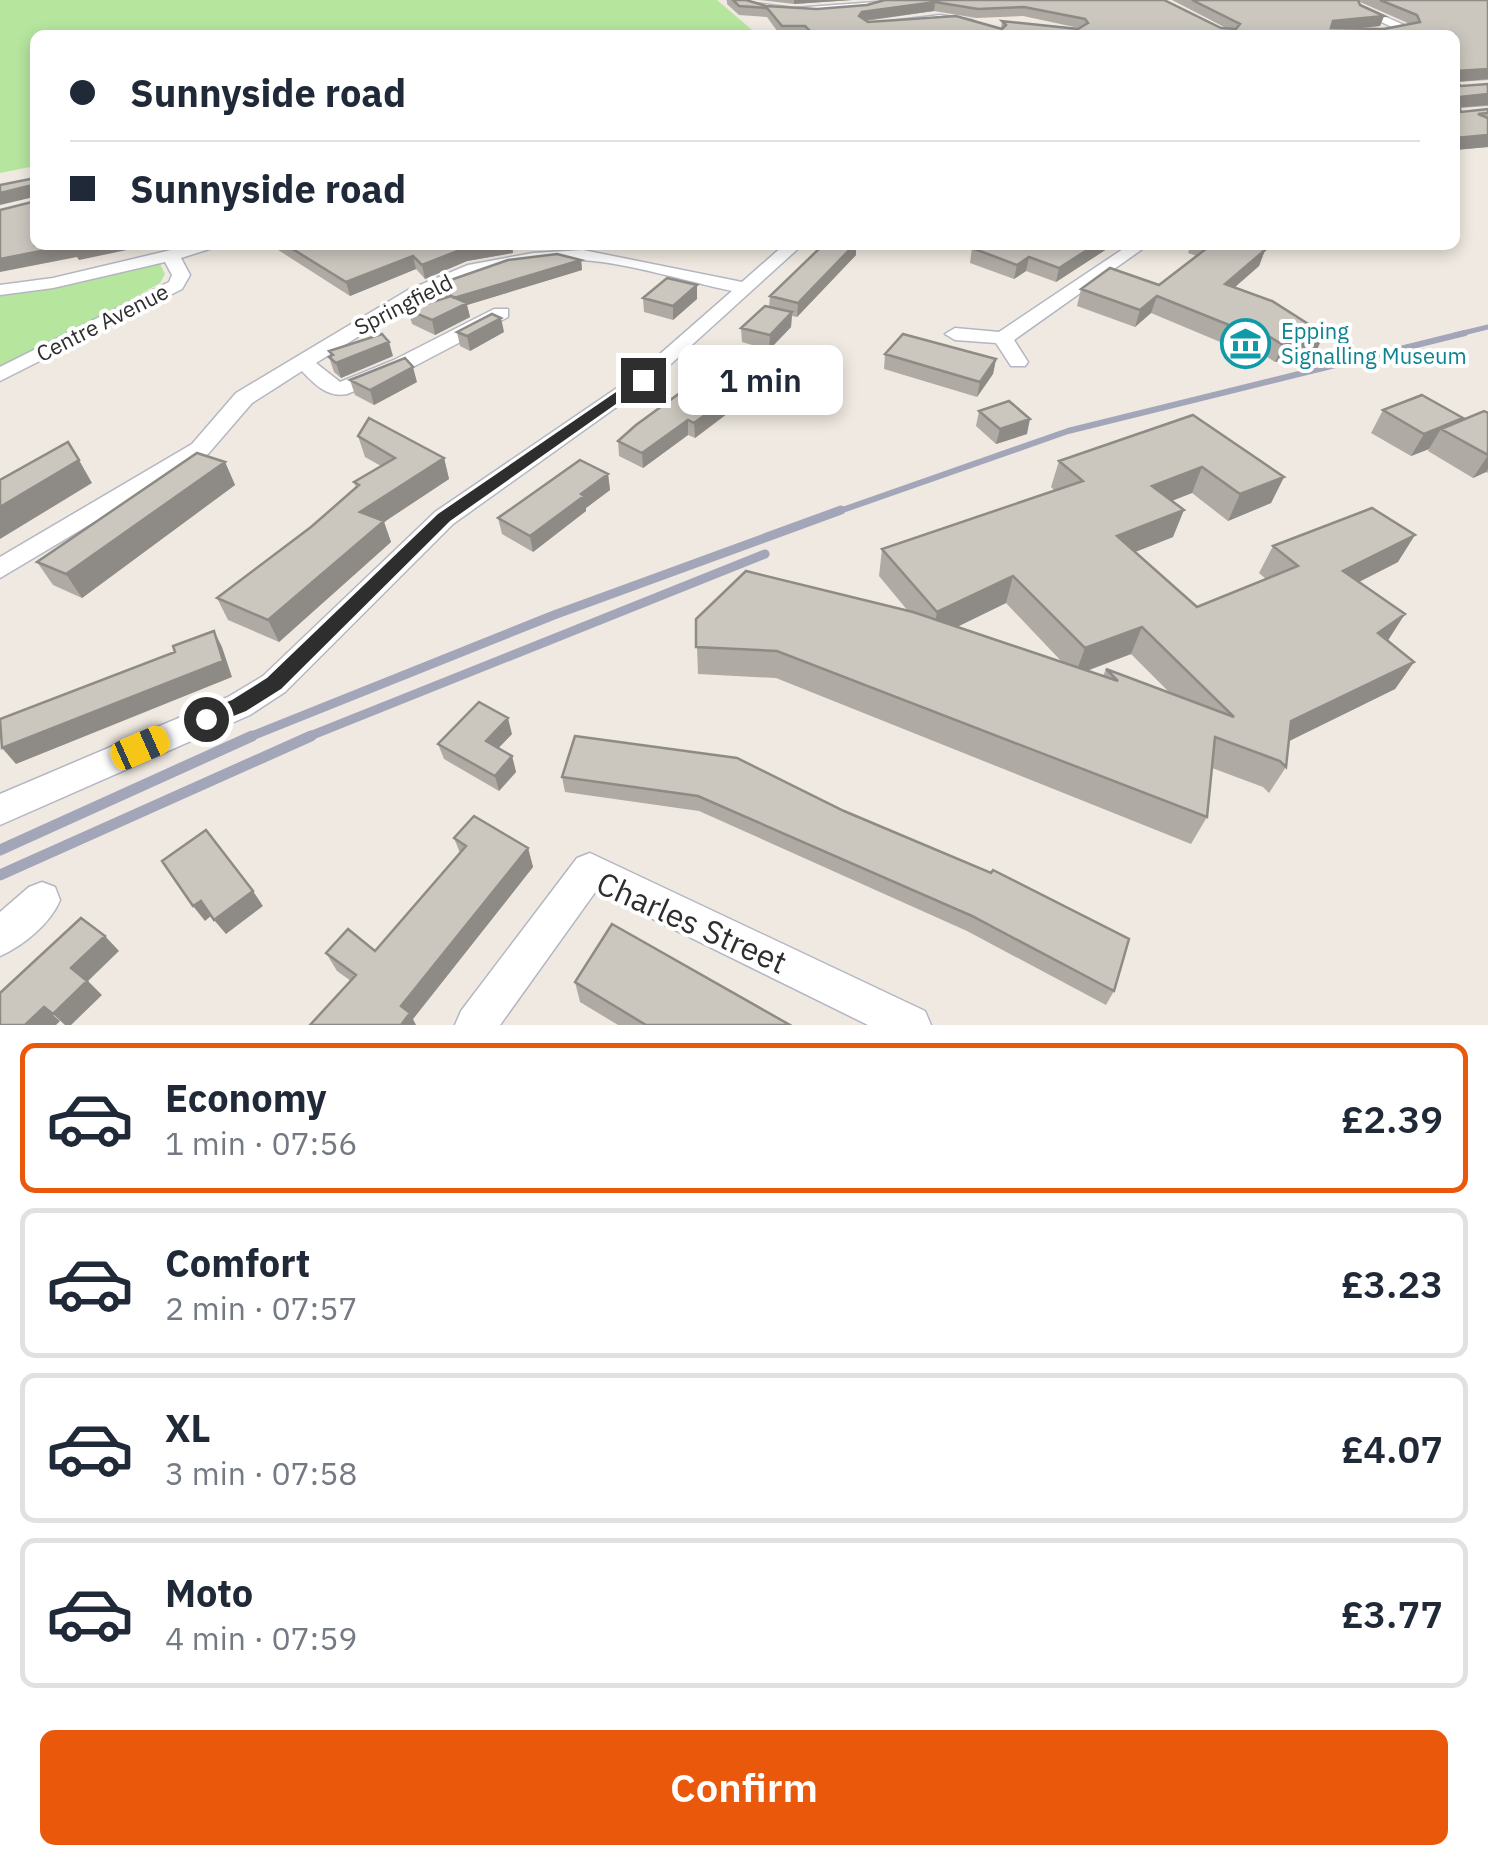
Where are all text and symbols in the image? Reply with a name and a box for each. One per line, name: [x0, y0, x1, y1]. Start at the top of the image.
text: Sunnyside road: [130, 68, 406, 117]
text: Sunnyside road: [130, 164, 406, 213]
street label: Springfield: [349, 267, 457, 341]
street label: Centre Avenue: [31, 276, 173, 368]
place label: Epping Signalling Museum: [1281, 316, 1467, 370]
museum icon: Epping Signalling Museum: [1220, 317, 1272, 369]
callout: 1 min: [678, 345, 843, 415]
route end: [621, 358, 666, 403]
text: 1 min: [719, 359, 802, 401]
route start: [184, 697, 229, 742]
car: [106, 722, 174, 774]
street label: Charles Street: [590, 861, 794, 983]
icon: car: [45, 1073, 135, 1163]
text: Economy: [165, 1073, 327, 1122]
text: £2.39: [1341, 1094, 1443, 1143]
text: 1 min · 07:56: [165, 1122, 358, 1164]
icon: car: [45, 1238, 135, 1328]
text: Comfort: [165, 1238, 310, 1287]
text: £3.23: [1341, 1259, 1443, 1308]
text: 2 min · 07:57: [165, 1287, 358, 1329]
icon: car: [45, 1403, 135, 1493]
text: XL: [165, 1403, 211, 1452]
text: £4.07: [1341, 1424, 1443, 1473]
text: 3 min · 07:58: [165, 1452, 358, 1494]
icon: car: [45, 1568, 135, 1658]
text: Moto: [165, 1568, 253, 1617]
text: £3.77: [1341, 1589, 1443, 1638]
text: 4 min · 07:59: [165, 1617, 358, 1659]
button: Confirm: [40, 1730, 1448, 1845]

